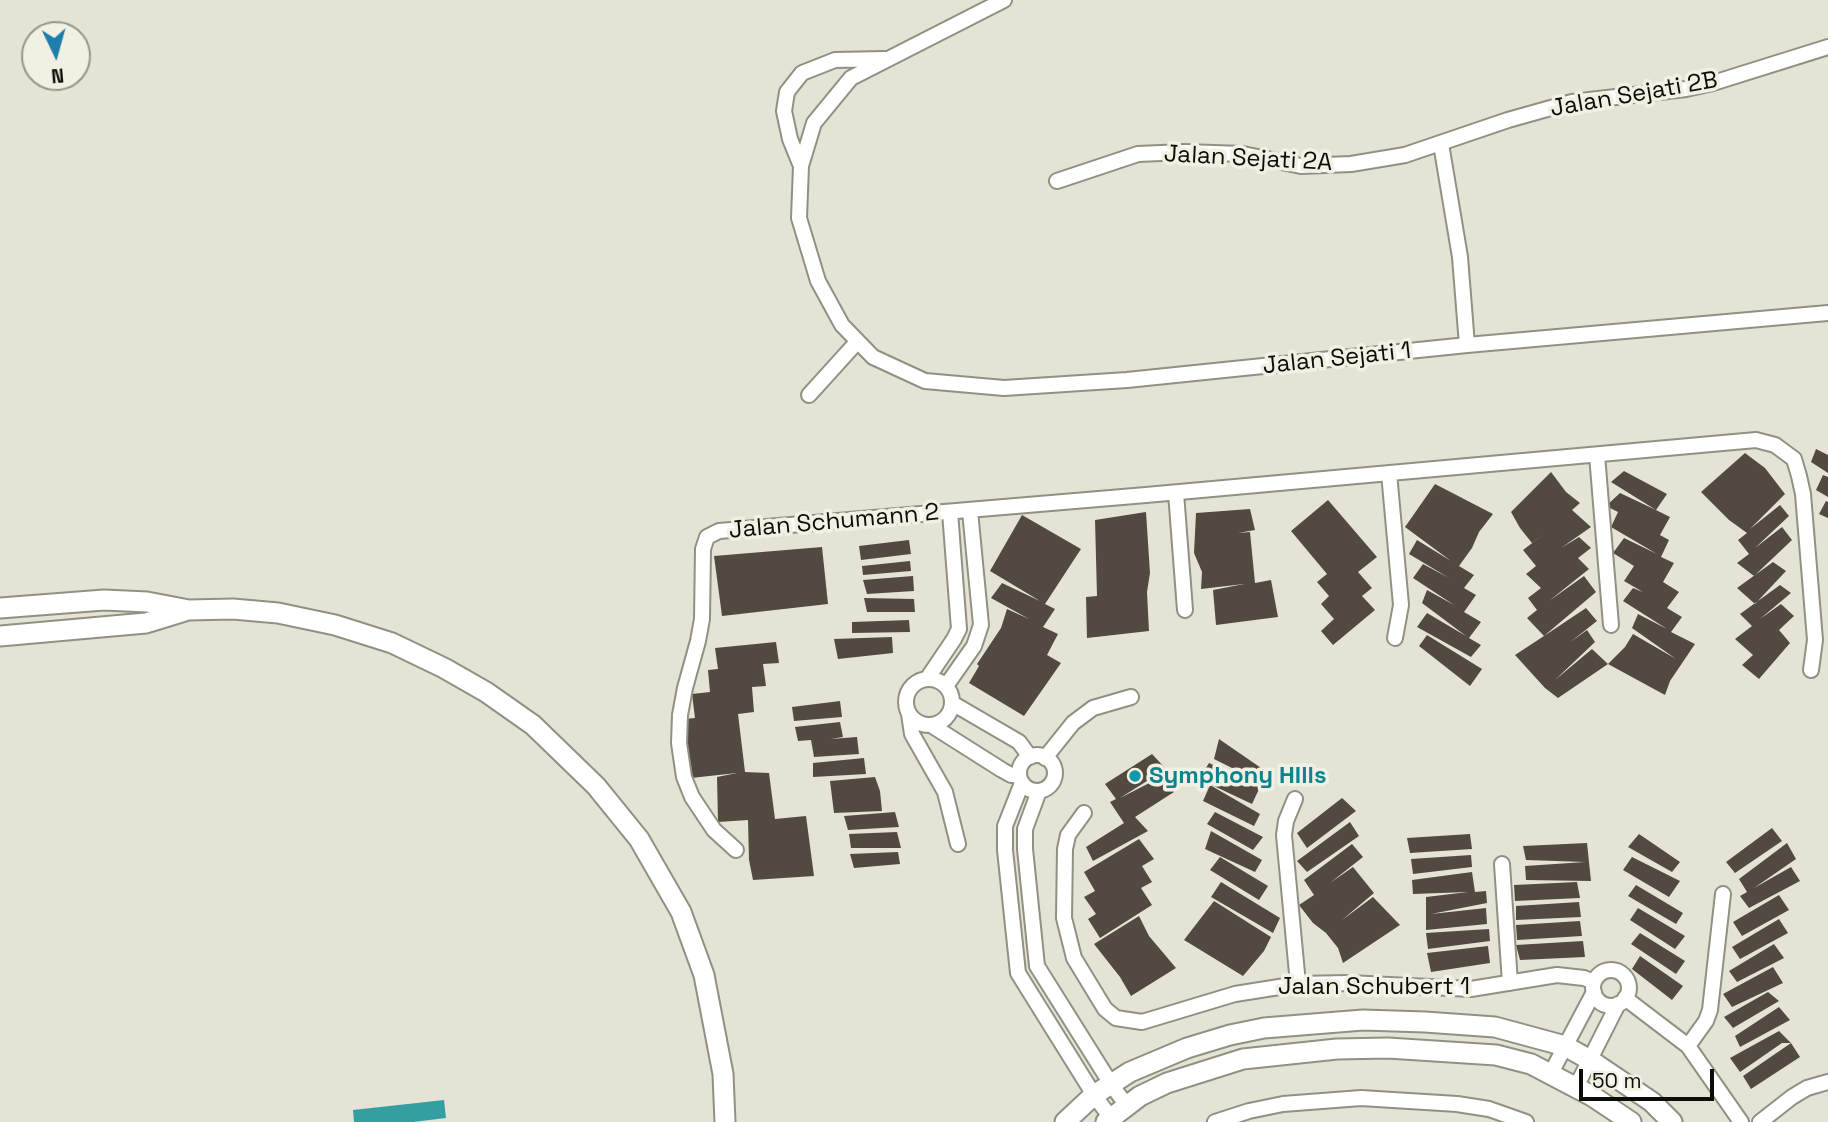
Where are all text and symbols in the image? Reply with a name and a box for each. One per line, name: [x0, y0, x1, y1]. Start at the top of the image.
north arrow: [21, 21, 91, 91]
text: N: [50, 62, 65, 88]
street label: Jalan Sejati 2B: [1548, 66, 1720, 124]
street label: Jalan Sejati 2A: [1163, 140, 1333, 178]
street label: Jalan Sejati 1: [1261, 337, 1413, 381]
street label: Jalan Schumann 2: [728, 498, 940, 546]
place label: Symphony HIlls: [1149, 762, 1327, 790]
marker: Symphony HIlls: [1127, 768, 1143, 784]
street label: Jalan Schubert 1: [1278, 973, 1470, 1001]
scale bar: [1583, 1056, 1718, 1100]
text: 50 m: [1592, 1067, 1642, 1094]

